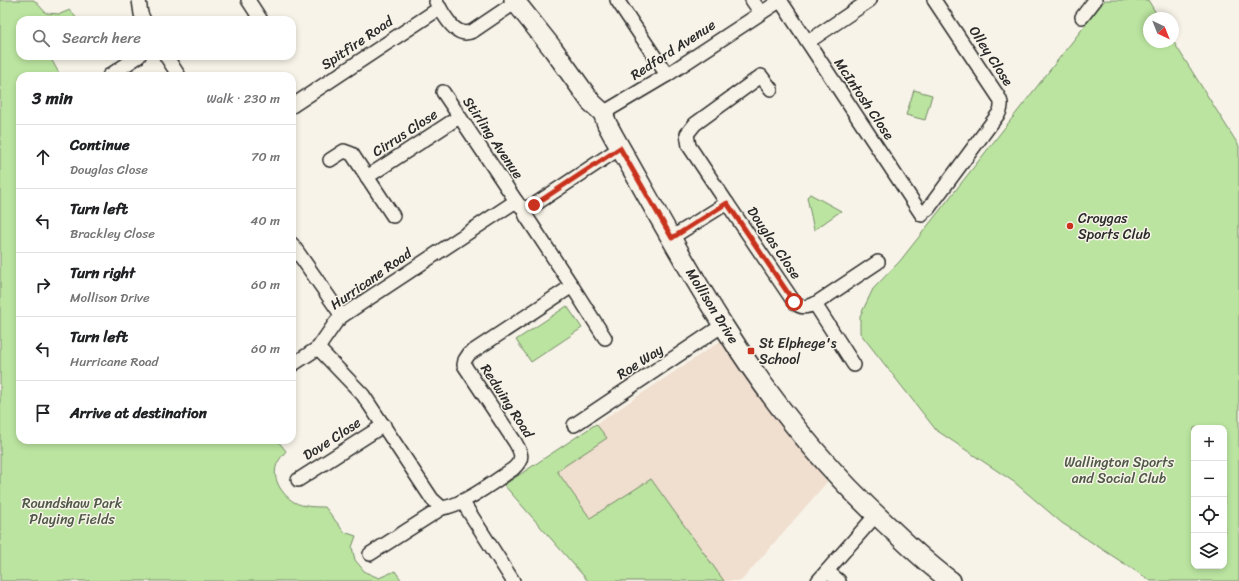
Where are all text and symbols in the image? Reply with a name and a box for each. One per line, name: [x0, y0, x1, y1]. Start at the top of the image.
street label: Spitfire Road: [316, 9, 400, 77]
north arrow: [1143, 12, 1179, 48]
street label: Redford Avenue: [625, 13, 721, 87]
search box: [16, 16, 296, 60]
street label: Olley Close: [962, 21, 1020, 92]
text: Search here: [62, 25, 141, 51]
icon: search: [30, 27, 52, 49]
street label: McIntosh Close: [827, 53, 901, 145]
text: 3 min: [32, 83, 73, 113]
text: Walk · 230 m: [206, 87, 280, 110]
street label: Stirling Avenue: [456, 92, 530, 184]
street label: Cirrus Close: [367, 102, 443, 164]
text: Continue: [70, 132, 130, 158]
text: 70 m: [251, 145, 280, 168]
icon: ahead: [32, 146, 54, 168]
text: Douglas Close: [70, 158, 148, 181]
text: Turn left: [70, 196, 128, 222]
route end: [525, 196, 543, 214]
street label: Douglas Close: [740, 201, 808, 285]
place label: Croygas Sports Club: [1078, 206, 1151, 247]
text: 40 m: [250, 209, 280, 232]
icon: left: [32, 210, 54, 232]
marker: Croygas Sports Club: [1065, 221, 1075, 231]
text: Brackley Close: [70, 222, 155, 245]
street label: Hurricane Road: [325, 241, 418, 317]
text: Turn right: [70, 260, 135, 286]
street label: Mollison Drive: [679, 263, 745, 349]
text: 60 m: [251, 273, 280, 296]
icon: right: [32, 274, 54, 296]
text: Mollison Drive: [70, 286, 150, 309]
route start: [785, 293, 803, 311]
text: Turn left: [70, 324, 128, 350]
place label: St Elphege's School: [759, 331, 837, 372]
text: 60 m: [251, 337, 280, 360]
street label: Roe Way: [612, 337, 669, 387]
icon: left: [32, 338, 54, 360]
marker: St Elphege's School: [746, 346, 756, 356]
text: Hurricane Road: [70, 350, 158, 373]
street label: Redwing Road: [473, 359, 541, 445]
text: Arrive at destination: [70, 400, 207, 426]
icon: arrive: [32, 402, 54, 424]
street label: Dove Close: [298, 411, 366, 467]
map controls: [1191, 425, 1227, 569]
button: +: [1191, 425, 1227, 461]
park label: Wallington Sports and Social Club: [1064, 450, 1174, 491]
button: −: [1191, 461, 1227, 497]
park label: Roundshaw Park Playing Fields: [22, 491, 123, 532]
button: locate: [1191, 497, 1227, 533]
button: layers: [1191, 533, 1227, 569]

